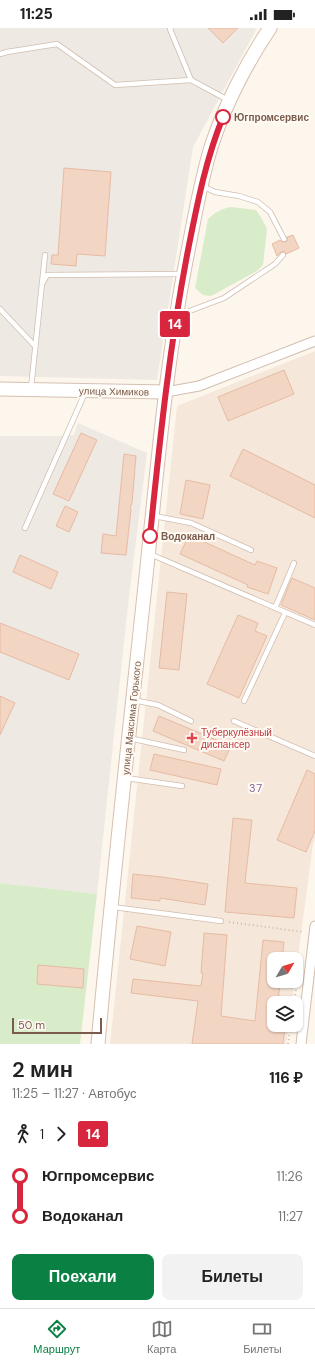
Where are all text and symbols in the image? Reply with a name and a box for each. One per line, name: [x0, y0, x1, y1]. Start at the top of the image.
text: 11:25: [20, 4, 53, 24]
marker: Югпромсервис: [215, 109, 231, 125]
place label: Югпромсервис: [234, 111, 309, 124]
line badge: 14: [157, 311, 193, 337]
text: 14: [168, 315, 182, 333]
street label: улица Химиков: [79, 384, 149, 399]
marker: Водоканал: [142, 528, 158, 544]
place label: Водоканал: [161, 530, 215, 543]
street label: улица Максима Горького: [119, 660, 144, 776]
place label: Туберкулёзный диспансер: [201, 726, 272, 751]
marker: Туберкулёзный диспансер: [186, 732, 198, 744]
district label: 37: [249, 781, 263, 795]
north arrow: [267, 952, 303, 988]
map controls: [267, 952, 303, 1032]
button: layers: [267, 996, 303, 1032]
scale bar: [12, 1016, 102, 1035]
text: 50 m: [18, 1018, 45, 1032]
text: 2 мин: [12, 1055, 73, 1084]
text: 116 ₽: [269, 1068, 303, 1088]
text: 11:25 – 11:27 · Автобус: [12, 1085, 137, 1102]
icon: walk: [12, 1123, 34, 1145]
icon: forward: [50, 1123, 72, 1145]
text: 14: [86, 1125, 100, 1143]
text: 1: [40, 1126, 44, 1143]
text: Югпромсервис: [42, 1166, 154, 1186]
text: 11:26: [277, 1168, 303, 1185]
text: Водоканал: [42, 1206, 123, 1226]
text: 11:27: [278, 1208, 303, 1225]
button: Поехали: [12, 1254, 154, 1300]
button: Билеты: [162, 1254, 303, 1300]
tab: Маршрут: [33, 1318, 80, 1356]
tab: Карта: [147, 1318, 176, 1356]
tab: Билеты: [243, 1318, 282, 1356]

